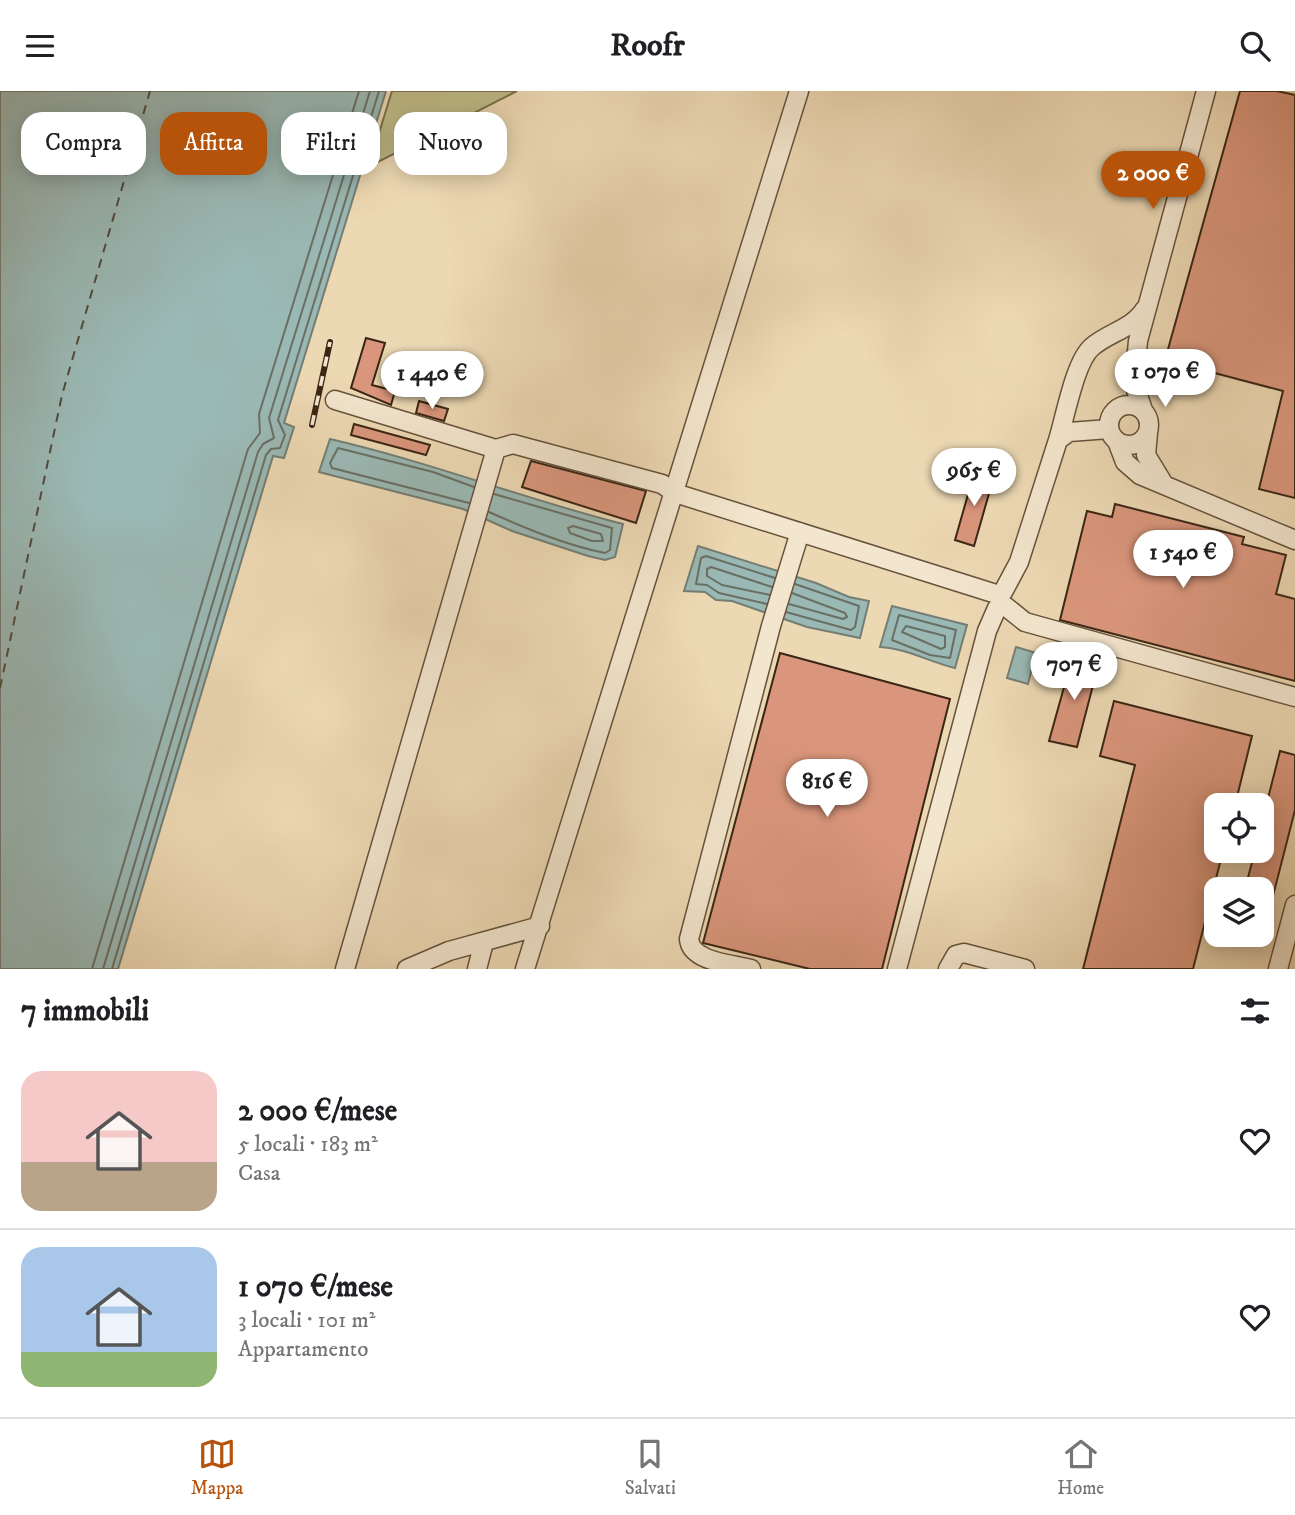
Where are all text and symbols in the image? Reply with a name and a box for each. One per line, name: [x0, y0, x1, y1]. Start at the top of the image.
text: Roofr: [610, 26, 685, 66]
icon: menu: [21, 27, 59, 65]
icon: search: [1236, 27, 1274, 65]
chip: Compra: [21, 112, 146, 175]
chip: Affitta: [160, 112, 267, 175]
chip: Filtri: [281, 112, 380, 175]
chip: Nuovo: [394, 112, 507, 175]
pin: 2 000 €: [1088, 151, 1218, 211]
text: 2 000 €: [1117, 159, 1189, 188]
pin: 1 070 €: [1100, 349, 1230, 409]
pin: 1 440 €: [367, 351, 497, 411]
text: 1 070 €: [1131, 357, 1199, 386]
text: 1 440 €: [397, 359, 467, 388]
pin: 965 €: [925, 449, 1023, 508]
text: 965 €: [947, 456, 1001, 485]
pin: 1 540 €: [1118, 531, 1248, 590]
text: 1 540 €: [1149, 538, 1217, 567]
pin: 707 €: [1025, 643, 1123, 702]
text: 707 €: [1046, 650, 1102, 679]
pin: 816 €: [778, 759, 876, 819]
text: 816 €: [802, 767, 852, 796]
map controls: [1204, 793, 1274, 947]
button: locate: [1204, 793, 1274, 863]
button: layers: [1204, 877, 1274, 947]
icon: filters: [1236, 992, 1274, 1030]
text: 7 immobili: [21, 993, 149, 1030]
text: 2 000 €/mese: [238, 1093, 397, 1130]
icon: home: [77, 1099, 161, 1183]
icon: heart: [1236, 1122, 1274, 1160]
text: 5 locali · 183 m²: [238, 1130, 378, 1159]
text: Casa: [238, 1159, 281, 1188]
text: 1 070 €/mese: [238, 1269, 393, 1306]
icon: home: [77, 1275, 161, 1359]
icon: heart: [1236, 1298, 1274, 1336]
text: 3 locali · 101 m²: [238, 1306, 375, 1335]
text: Appartamento: [238, 1335, 368, 1364]
tab: Mappa: [191, 1435, 243, 1500]
tab: Salvati: [625, 1435, 676, 1500]
tab: Home: [1057, 1435, 1104, 1500]

